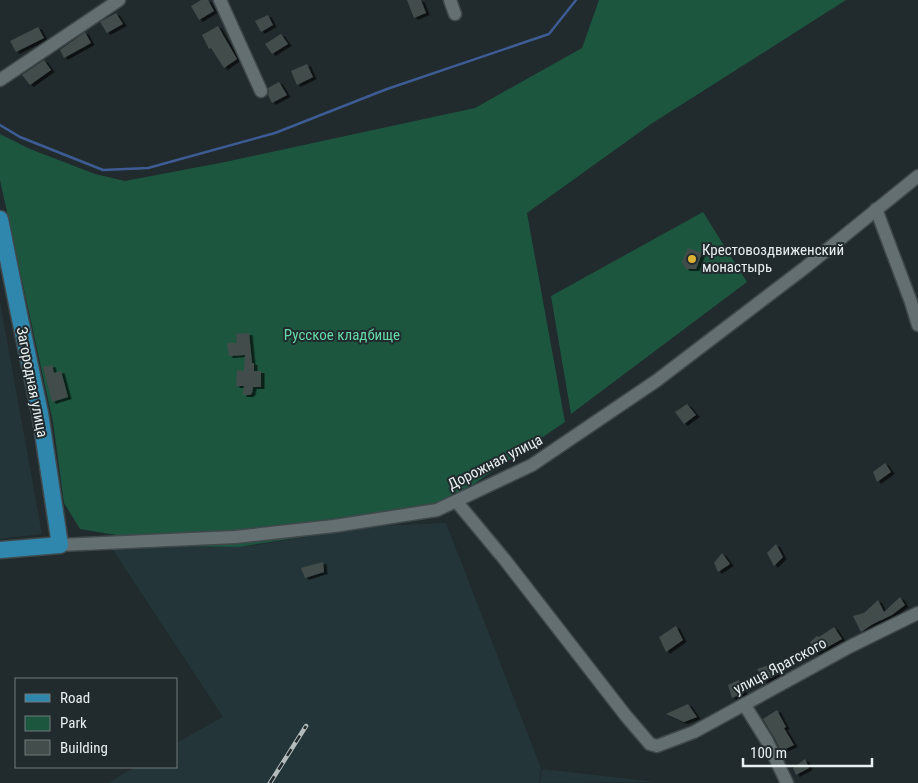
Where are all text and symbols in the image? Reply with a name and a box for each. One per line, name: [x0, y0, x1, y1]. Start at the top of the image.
place label: Крестовоздвиженский монастырь: [702, 241, 844, 276]
marker: Крестовоздвиженский монастырь: [686, 253, 698, 265]
street label: Загородная улица: [12, 325, 52, 439]
park label: Русское кладбище: [284, 326, 400, 344]
street label: Дорожная улица: [445, 430, 545, 494]
street label: улица Ярагского: [730, 634, 830, 698]
legend: [15, 678, 178, 768]
text: Road: [60, 689, 90, 707]
text: Park: [60, 714, 87, 732]
scale bar: [743, 736, 872, 768]
text: Building: [60, 739, 108, 757]
text: 100 m: [750, 744, 787, 762]

